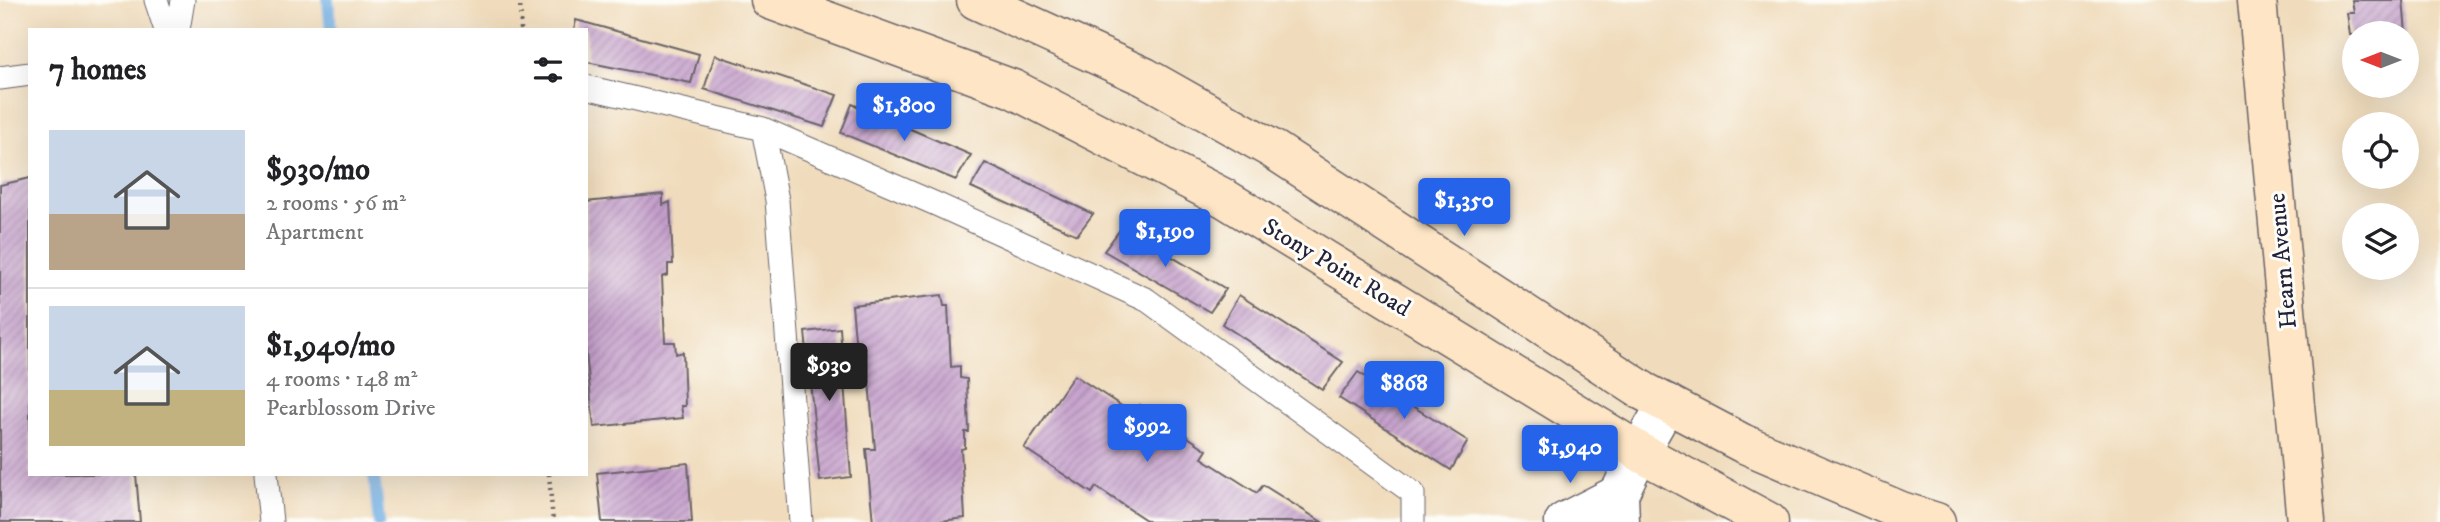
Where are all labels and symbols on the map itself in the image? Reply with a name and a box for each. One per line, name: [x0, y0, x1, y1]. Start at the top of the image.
north arrow: [2342, 21, 2418, 98]
pin: $1,800: [847, 83, 961, 143]
pin: $1,350: [1407, 178, 1521, 238]
street label: Hearn Avenue: [2262, 192, 2304, 330]
pin: $1,190: [1108, 210, 1222, 269]
street label: Stony Point Road: [1257, 212, 1416, 324]
pin: $930: [788, 344, 870, 403]
pin: $868: [1363, 362, 1445, 421]
pin: $992: [1106, 405, 1188, 464]
pin: $1,940: [1513, 426, 1627, 485]

